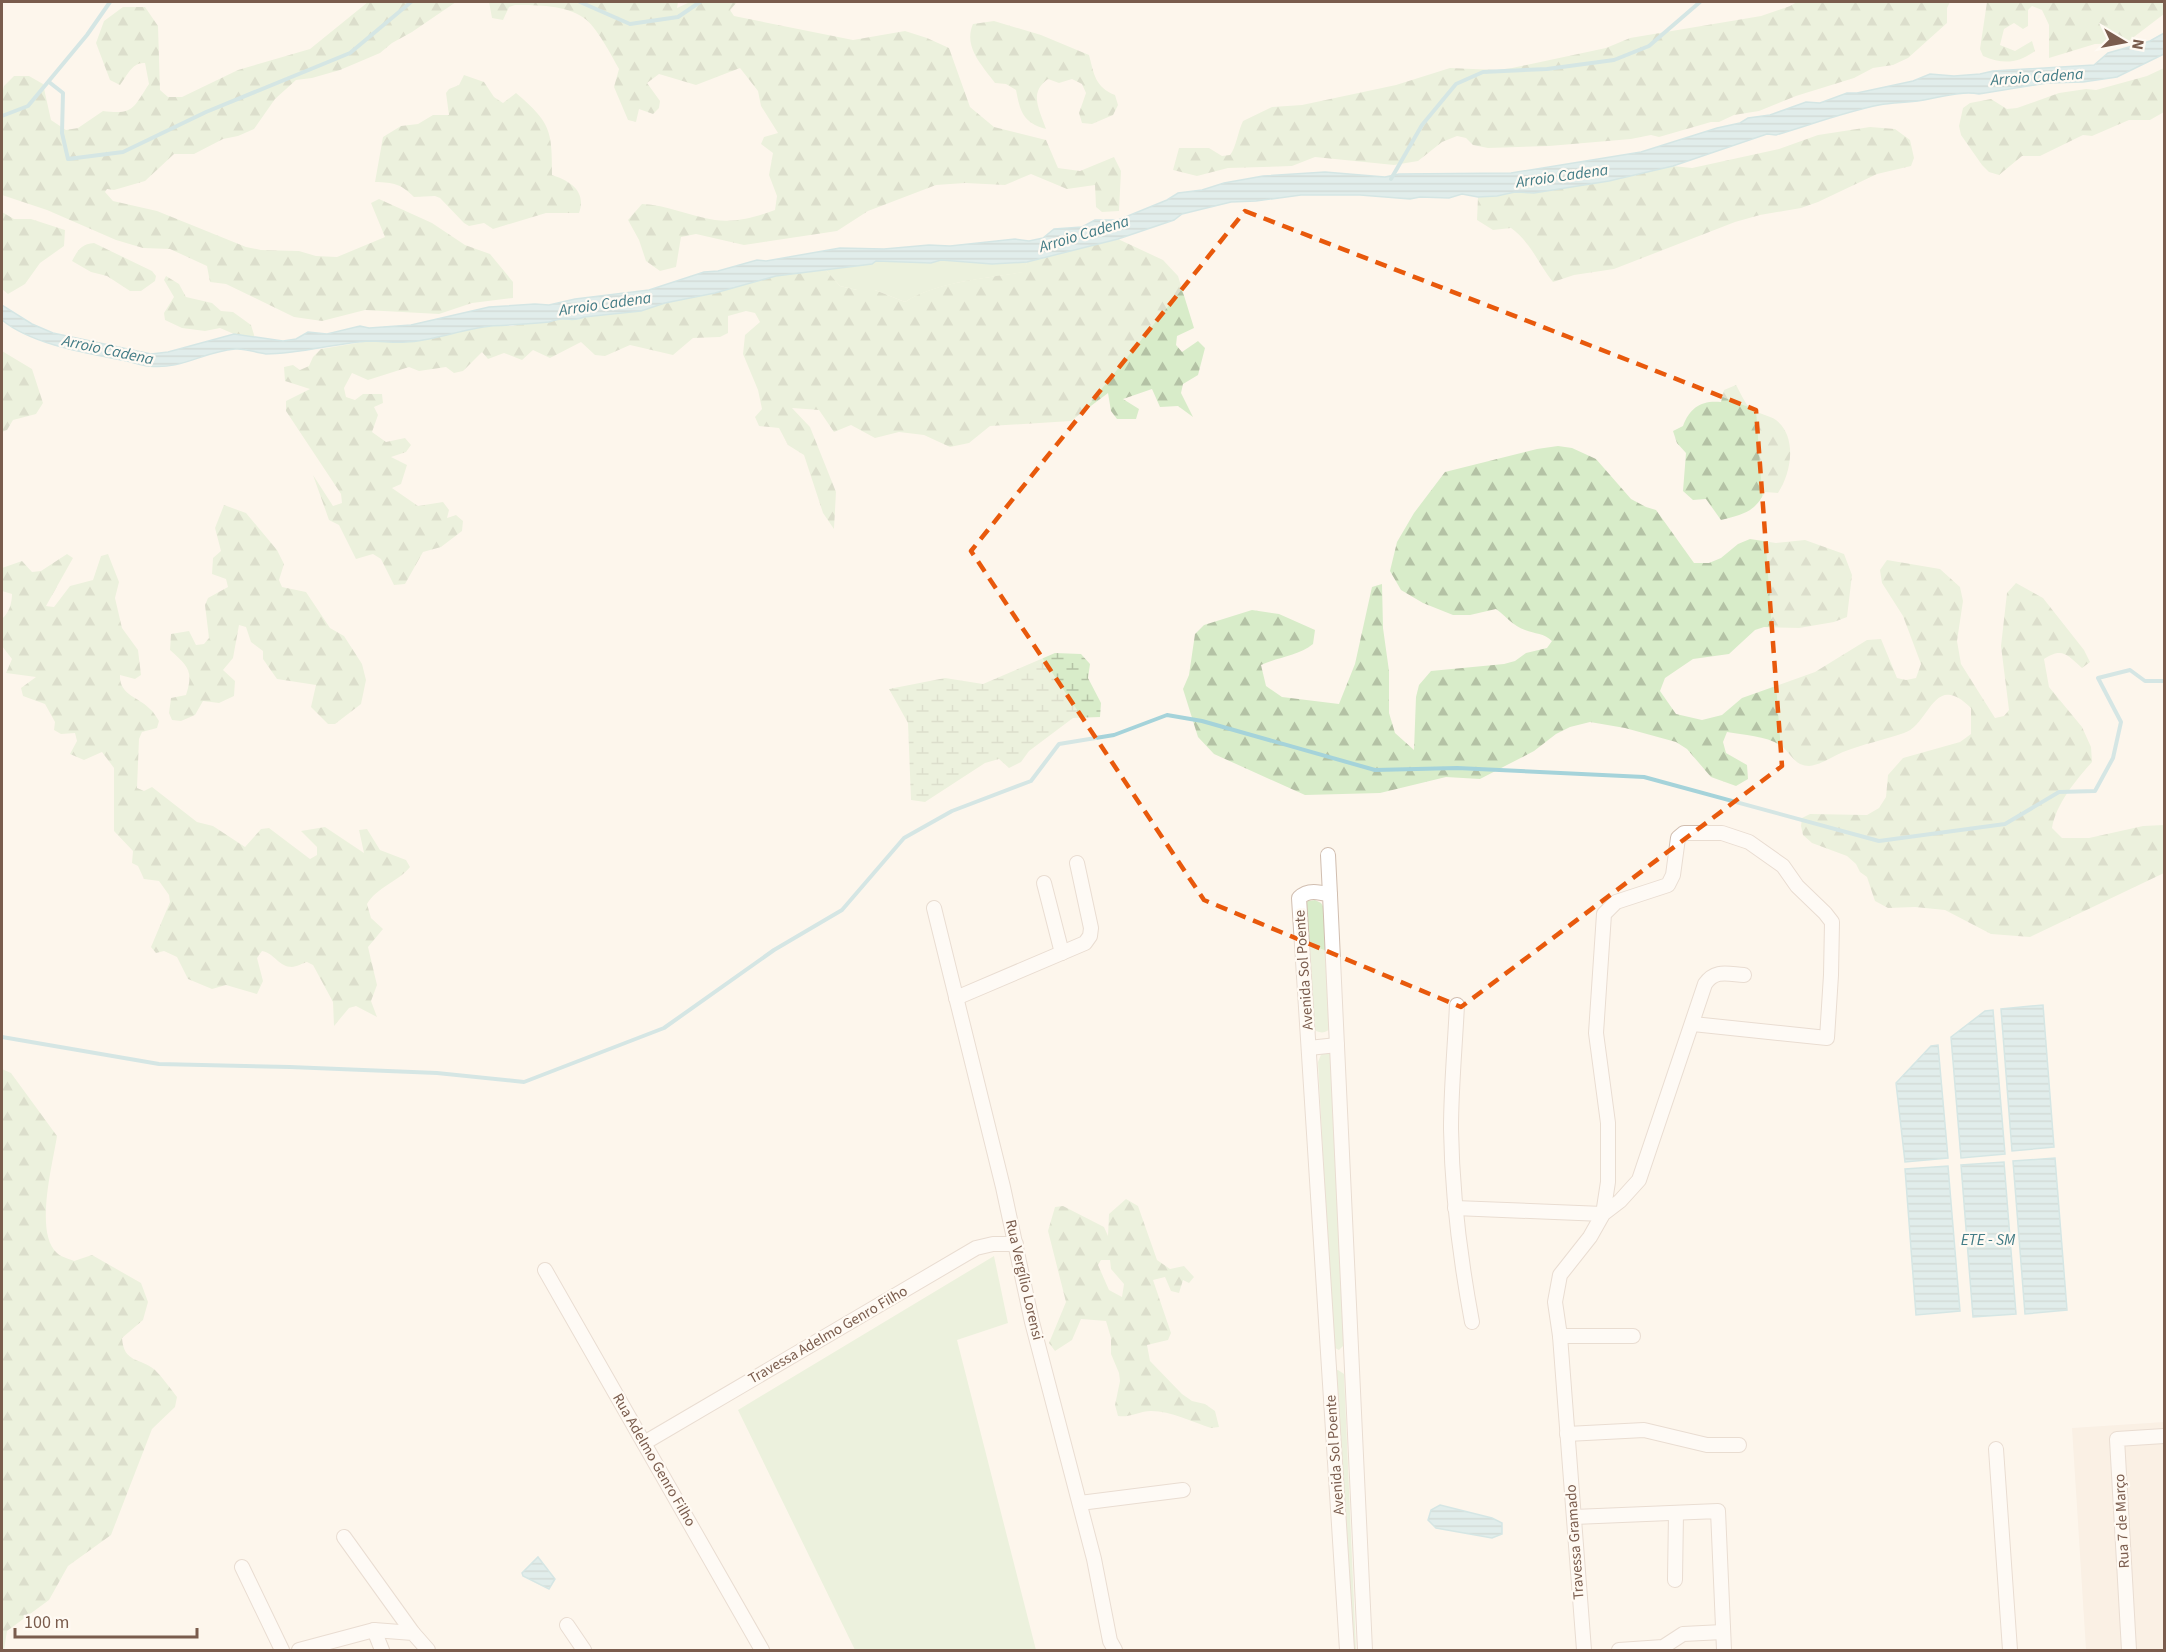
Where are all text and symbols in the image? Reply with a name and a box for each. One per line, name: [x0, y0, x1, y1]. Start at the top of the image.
north arrow: [2094, 12, 2154, 72]
text: N: [2126, 37, 2150, 52]
water label: Arroio Cadena: [1989, 63, 2085, 91]
water label: Arroio Cadena: [1513, 159, 1610, 194]
water label: Arroio Cadena: [1035, 210, 1132, 258]
water label: Arroio Cadena: [556, 287, 653, 322]
water label: Arroio Cadena: [59, 329, 156, 371]
street label: Avenida Sol Poente: [1289, 909, 1319, 1031]
street label: Rua Vergílio Lorensi: [1000, 1218, 1048, 1342]
water label: ETE - SM: [1961, 1229, 2016, 1251]
street label: Travessa Adelmo Genro Filho: [744, 1281, 912, 1389]
street label: Rua Adelmo Genro Filho: [607, 1389, 701, 1531]
street label: Avenida Sol Poente: [1320, 1394, 1350, 1516]
street label: Rua 7 de Março: [2109, 1473, 2135, 1569]
street label: Travessa Gramado: [1561, 1484, 1589, 1600]
scale bar: [15, 1601, 196, 1639]
text: 100 m: [24, 1610, 69, 1635]

